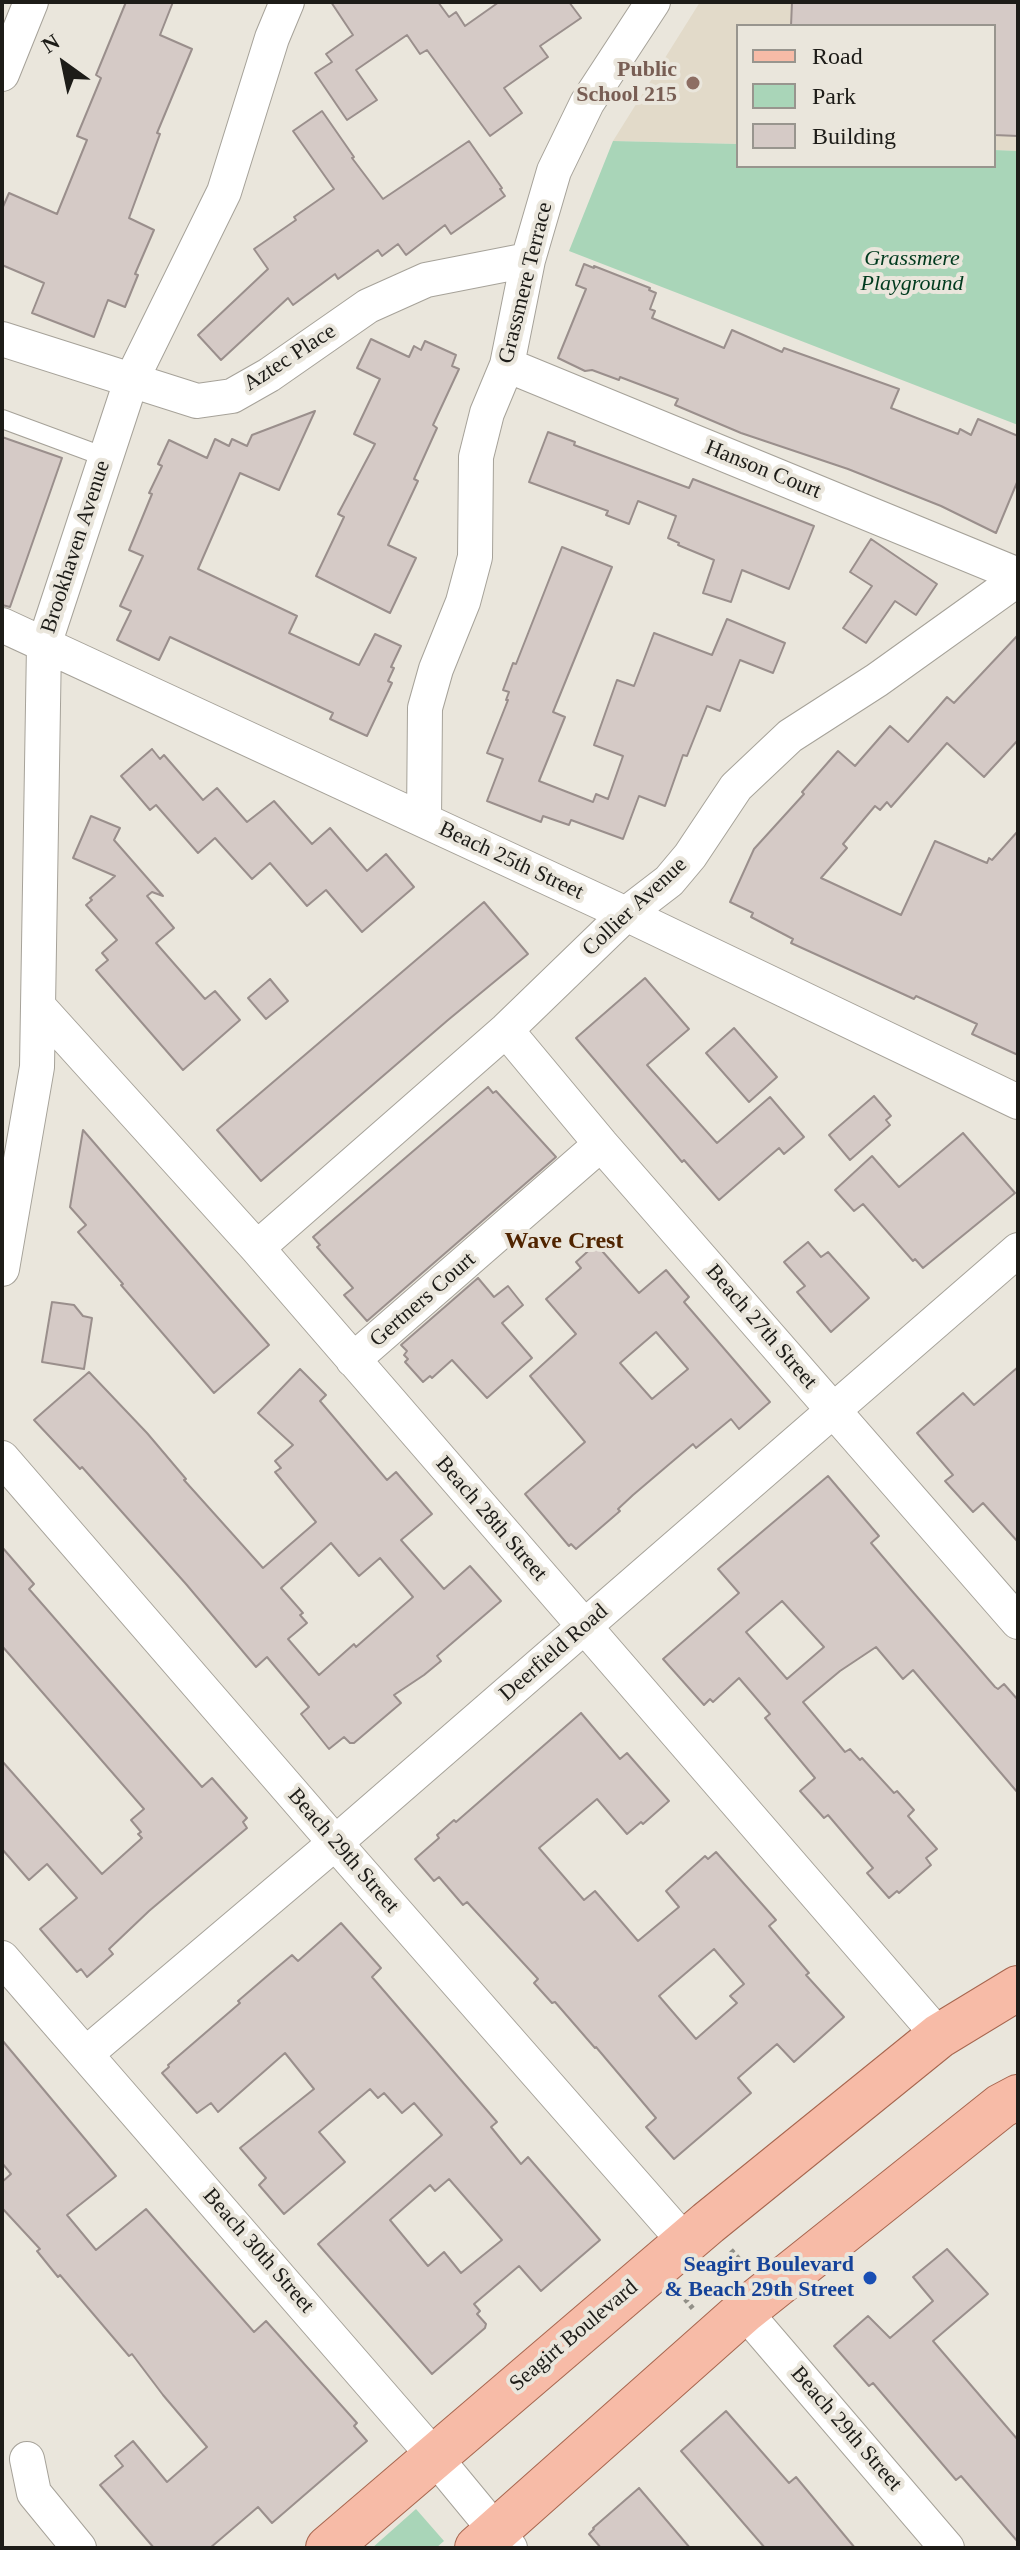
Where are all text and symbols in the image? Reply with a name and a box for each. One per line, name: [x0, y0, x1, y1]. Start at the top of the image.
north arrow: [24, 24, 104, 104]
legend: [736, 24, 996, 168]
text: N: [37, 29, 64, 58]
text: Road: [812, 43, 863, 69]
place label: Public School 215: [576, 57, 677, 108]
marker: Public School 215: [684, 74, 702, 92]
text: Park: [812, 83, 856, 109]
text: Building: [812, 123, 896, 149]
street label: Grassmere Terrace: [493, 200, 559, 366]
park label: Grassmere Playground: [860, 246, 964, 298]
street label: Aztec Place: [239, 318, 341, 398]
street label: Hanson Court: [701, 435, 825, 505]
street label: Brookhaven Avenue: [36, 457, 116, 637]
street label: Beach 25th Street: [435, 816, 587, 906]
street label: Collier Avenue: [577, 852, 693, 962]
district label: Wave Crest: [505, 1228, 623, 1256]
street label: Gertners Court: [365, 1247, 481, 1353]
street label: Beach 27th Street: [700, 1259, 822, 1395]
street label: Beach 28th Street: [430, 1451, 552, 1587]
street label: Deerfield Road: [494, 1599, 614, 1707]
street label: Beach 29th Street: [282, 1783, 404, 1919]
street label: Beach 30th Street: [197, 2183, 319, 2319]
place label: Seagirt Boulevard & Beach 29th Street: [664, 2252, 854, 2304]
marker: Seagirt Boulevard & Beach 29th Street: [861, 2269, 879, 2287]
street label: Seagirt Boulevard: [504, 2275, 644, 2397]
street label: Beach 29th Street: [785, 2361, 907, 2497]

